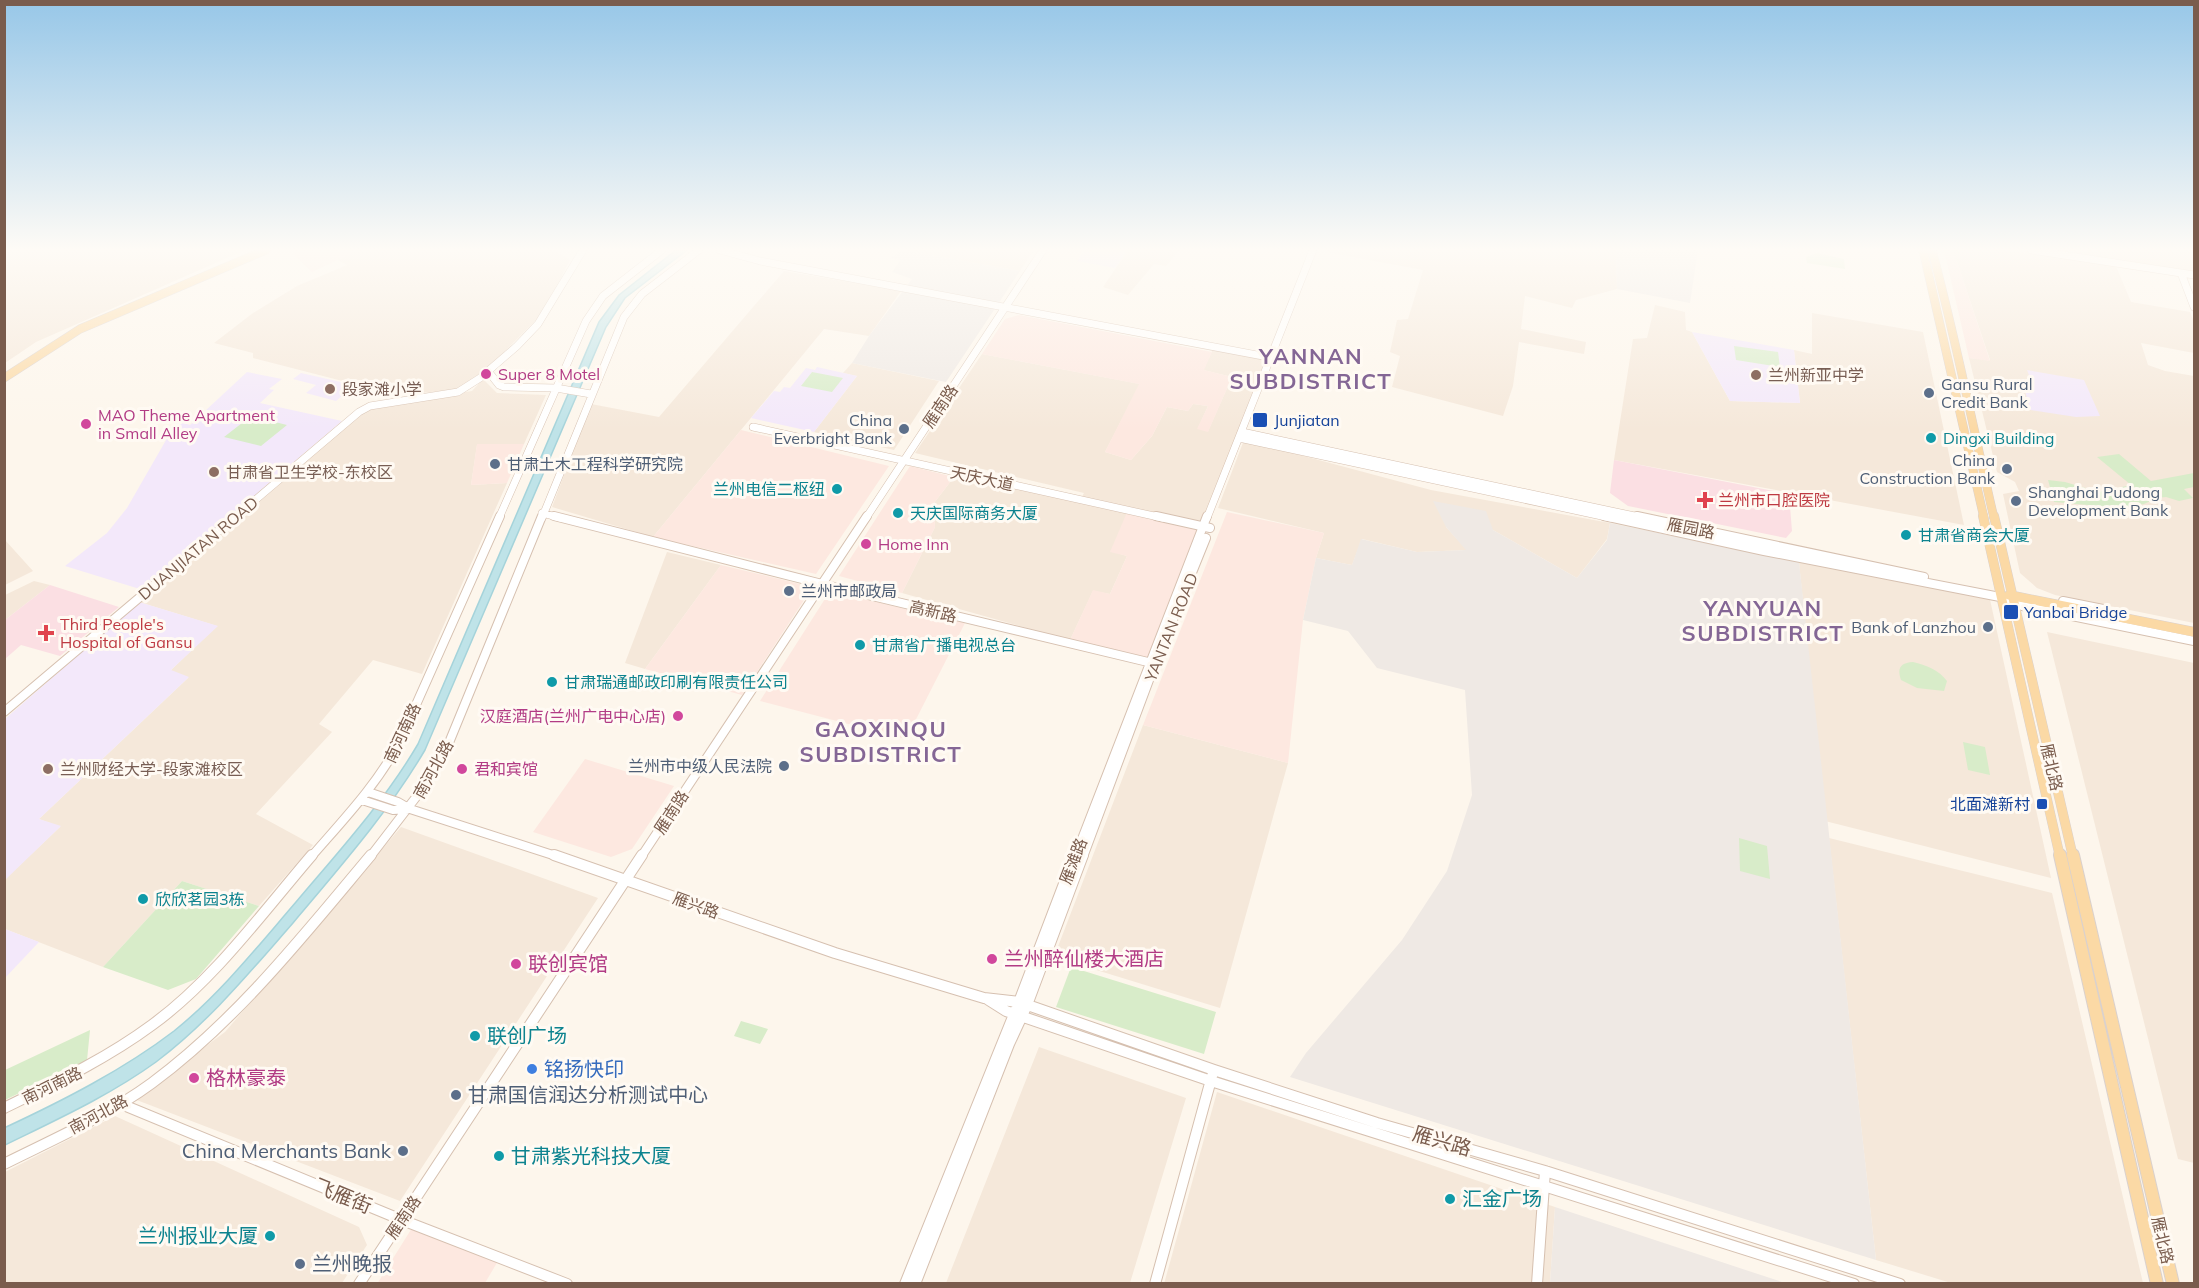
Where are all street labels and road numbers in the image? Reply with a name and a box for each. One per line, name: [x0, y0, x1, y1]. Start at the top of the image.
street label: 雁南路: [918, 381, 962, 431]
street label: 天庆大道: [949, 462, 1015, 494]
street label: DUANJIATAN ROAD: [134, 492, 262, 604]
street label: 雁园路: [1666, 514, 1716, 542]
street label: YANTAN ROAD: [1140, 570, 1202, 685]
street label: 高新路: [907, 596, 959, 626]
street label: 南河南路: [379, 700, 425, 766]
street label: 南河北路: [409, 736, 457, 802]
street label: 雁北路: [2037, 741, 2067, 793]
street label: 雁南路: [650, 786, 692, 838]
street label: 雁滩路: [1055, 835, 1091, 887]
street label: 雁兴路: [670, 887, 722, 923]
street label: 南河南路: [19, 1062, 85, 1108]
street label: 南河北路: [65, 1090, 131, 1138]
street label: 雁兴路: [1410, 1120, 1474, 1161]
street label: 飞雁街: [311, 1173, 376, 1218]
street label: 雁南路: [381, 1192, 425, 1242]
street label: 雁北路: [2148, 1214, 2178, 1266]

